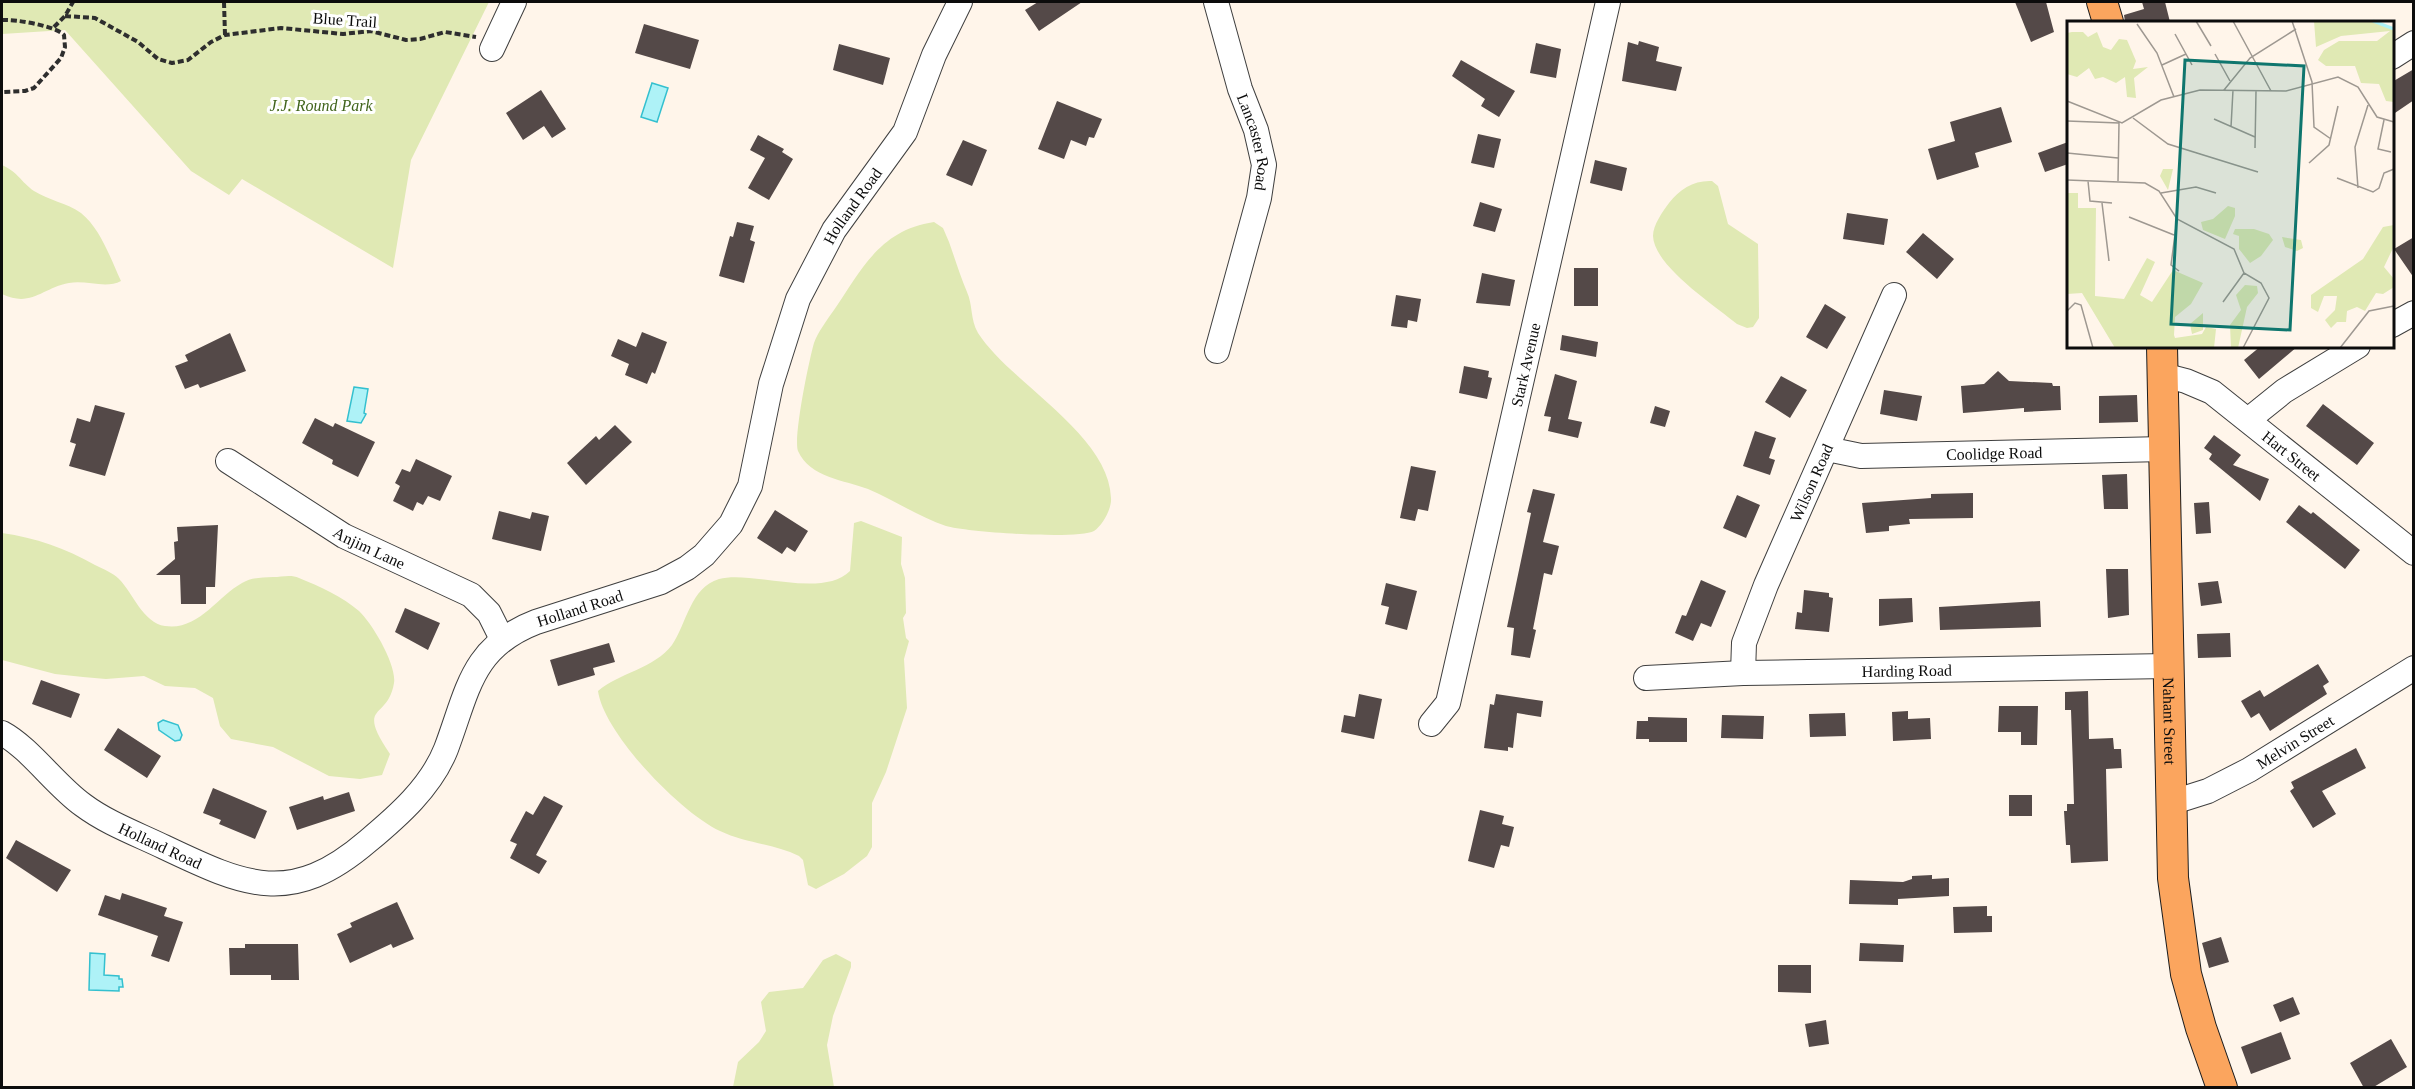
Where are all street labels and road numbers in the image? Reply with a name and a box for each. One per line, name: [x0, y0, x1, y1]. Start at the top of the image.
street label: Blue Trail: [312, 9, 378, 31]
street label: Lancaster Road: [1234, 91, 1273, 192]
street label: Holland Road: [820, 165, 885, 247]
street label: Stark Avenue: [1507, 321, 1543, 408]
street label: Hart Street: [2259, 427, 2325, 484]
street label: Wilson Road: [1787, 441, 1836, 524]
street label: Coolidge Road: [1946, 443, 2043, 463]
street label: Anjim Lane: [330, 523, 408, 572]
street label: Holland Road: [535, 586, 625, 630]
street label: Harding Road: [1862, 661, 1952, 680]
street label: Nahant Street: [2160, 677, 2179, 765]
street label: Melvin Street: [2253, 711, 2337, 772]
street label: Holland Road: [116, 819, 204, 872]

